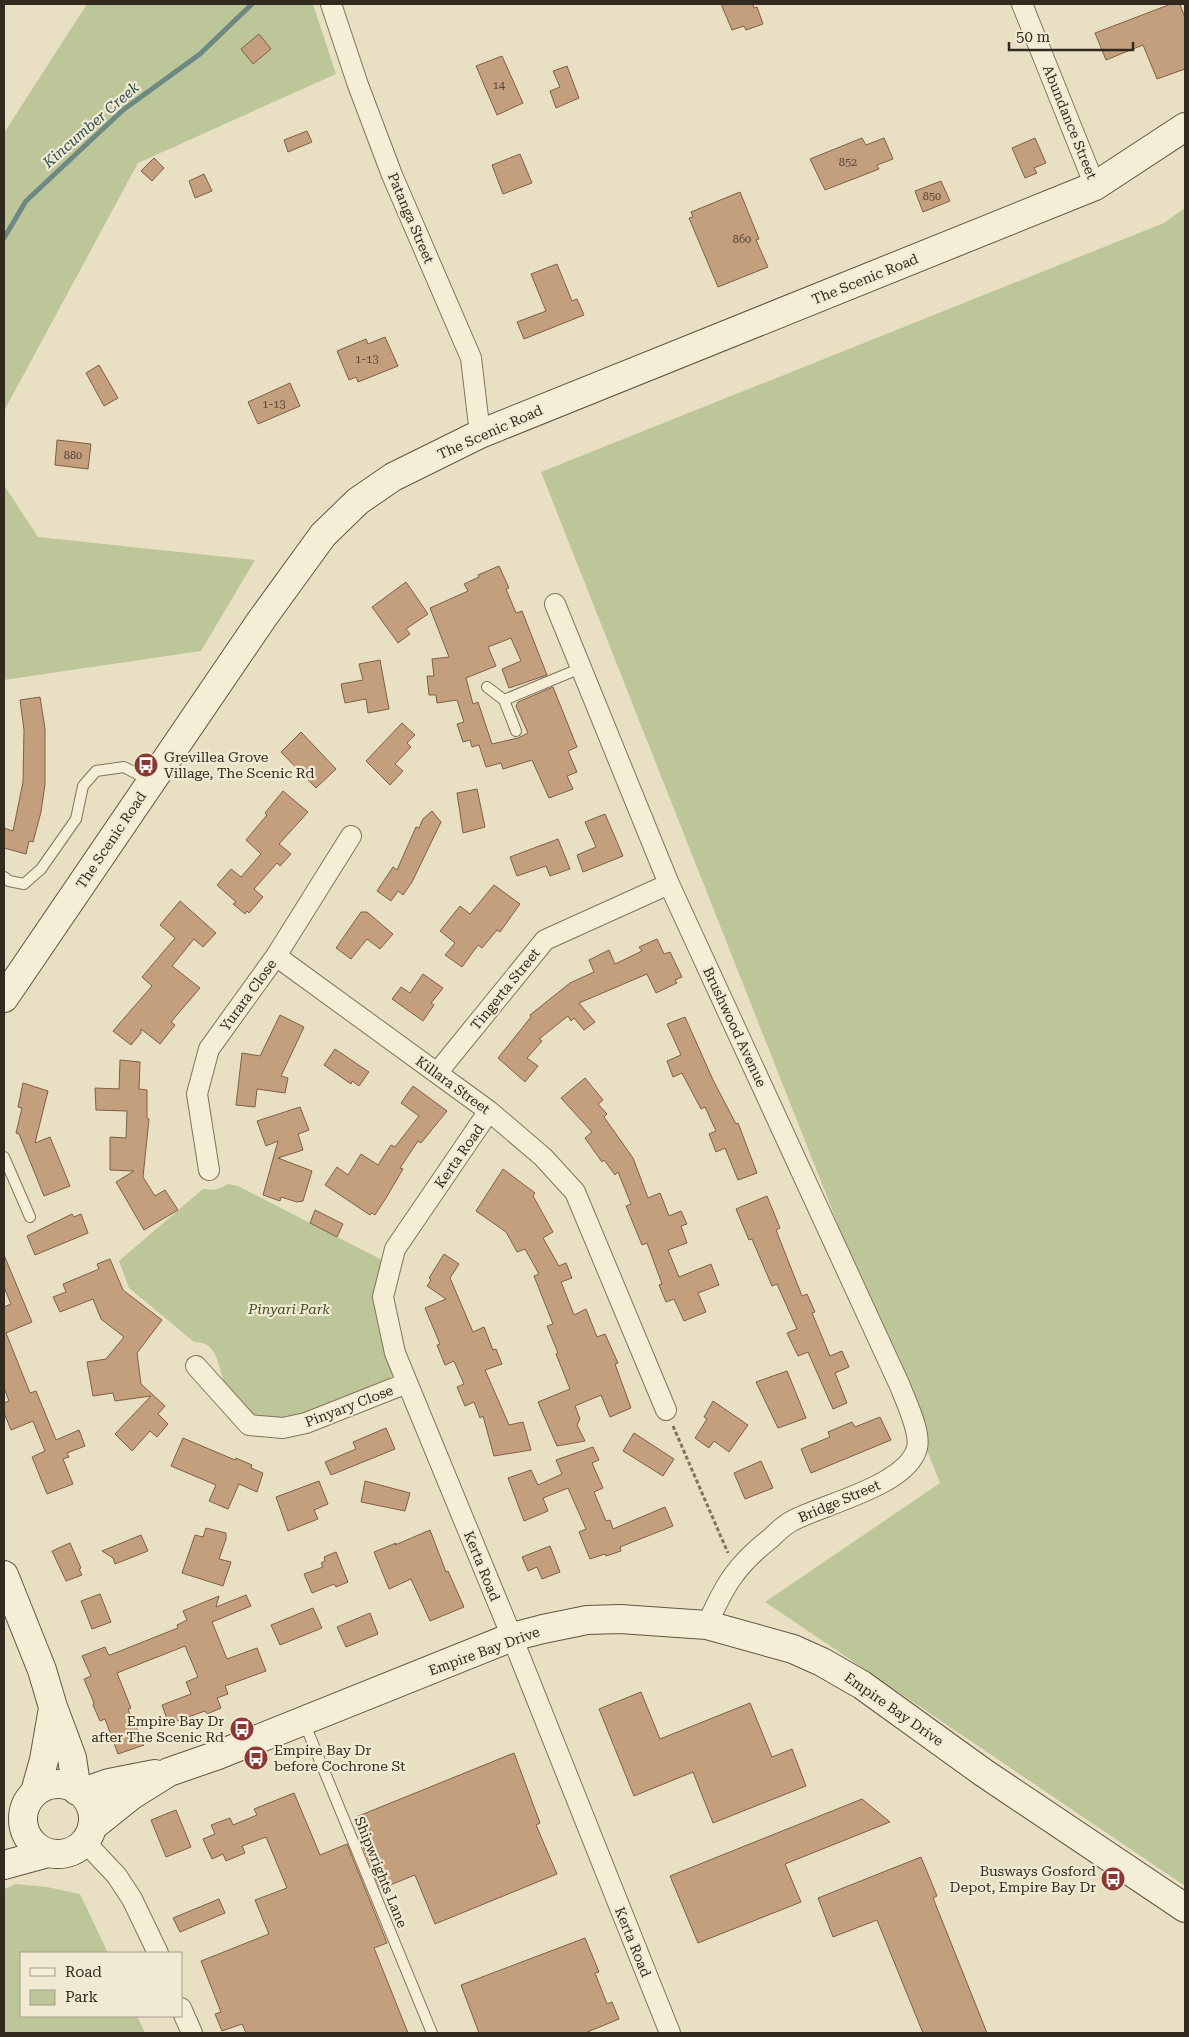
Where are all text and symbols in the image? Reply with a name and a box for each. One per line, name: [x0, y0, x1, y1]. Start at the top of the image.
scale bar: [1009, 20, 1133, 52]
text: 50 m: [1016, 28, 1051, 46]
street label: Abundance Street: [1040, 63, 1100, 181]
water label: Kincumber Creek: [38, 78, 143, 172]
house number: 14: [493, 79, 506, 92]
house number: 852: [839, 156, 857, 169]
street label: Patanga Street: [385, 170, 437, 266]
house number: 850: [923, 190, 941, 203]
house number: 860: [733, 233, 751, 246]
street label: The Scenic Road: [809, 250, 921, 308]
house number: 1-13: [355, 353, 379, 366]
house number: 1-13: [262, 398, 286, 411]
street label: The Scenic Road: [435, 402, 545, 462]
house number: 880: [64, 449, 82, 462]
place label: Grevillea Grove Village, The Scenic Rd: [164, 749, 314, 781]
bus stop icon: Grevillea Grove Village, The Scenic Rd: [133, 752, 159, 778]
street label: The Scenic Road: [73, 789, 149, 891]
street label: Tingerta Street: [467, 945, 543, 1033]
street label: Yurara Close: [217, 956, 280, 1034]
street label: Brushwood Avenue: [700, 964, 770, 1090]
street label: Killara Street: [413, 1053, 493, 1117]
street label: Kerta Road: [431, 1121, 487, 1191]
park label: Pinyari Park: [247, 1301, 330, 1317]
street label: Pinyary Close: [303, 1382, 396, 1430]
street label: Bridge Street: [796, 1477, 882, 1525]
street label: Kerta Road: [461, 1529, 503, 1603]
street label: Empire Bay Drive: [426, 1623, 542, 1679]
street label: Empire Bay Drive: [841, 1669, 947, 1749]
place label: Empire Bay Dr after The Scenic Rd: [91, 1713, 224, 1745]
bus stop icon: Empire Bay Dr after The Scenic Rd: [229, 1716, 255, 1742]
place label: Empire Bay Dr before Cochrone St: [274, 1742, 405, 1774]
bus stop icon: Empire Bay Dr before Cochrone St: [243, 1745, 269, 1771]
street label: Shipwrights Lane: [351, 1814, 411, 1930]
place label: Busways Gosford Depot, Empire Bay Dr: [950, 1863, 1096, 1895]
bus stop icon: Busways Gosford Depot, Empire Bay Dr: [1100, 1866, 1126, 1892]
street label: Kerta Road: [612, 1905, 654, 1979]
legend: [20, 1952, 182, 2017]
text: Road: [65, 1963, 102, 1981]
text: Park: [65, 1988, 99, 2006]

